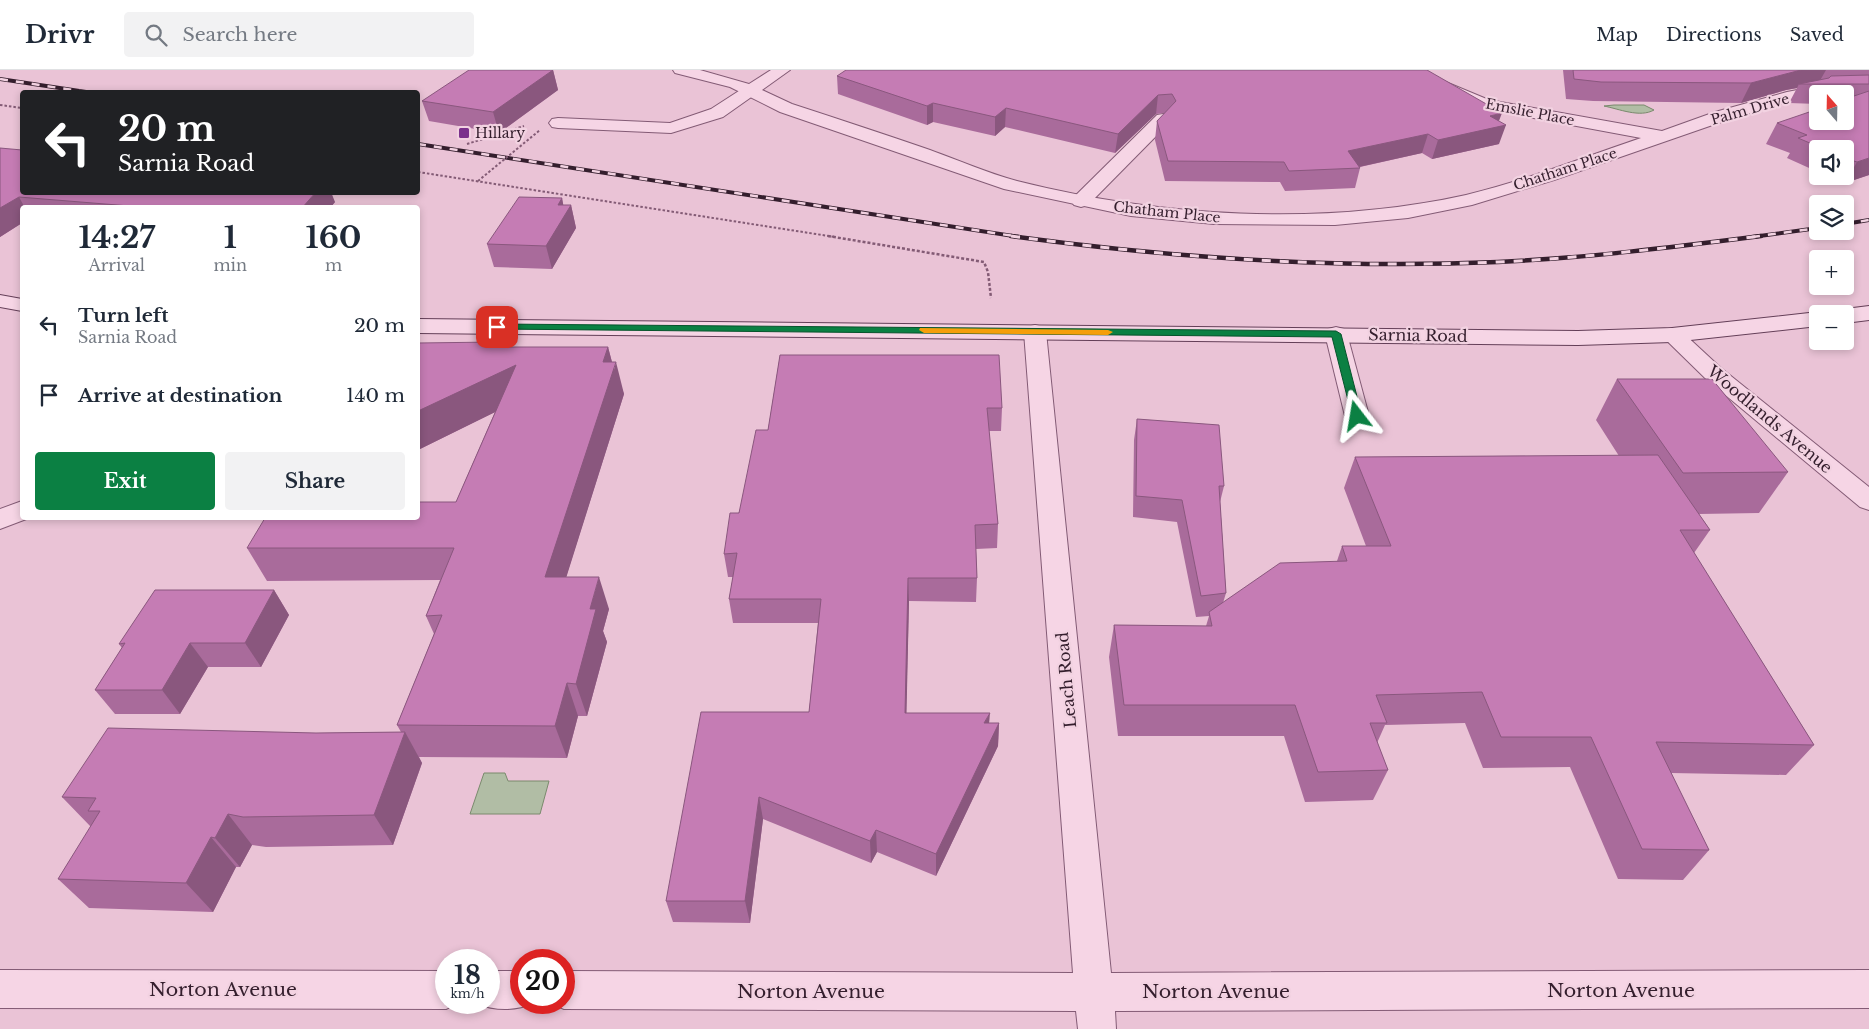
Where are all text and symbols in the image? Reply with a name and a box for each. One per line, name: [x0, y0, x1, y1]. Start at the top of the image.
search box: [124, 12, 474, 57]
text: Drivr: [25, 20, 94, 49]
icon: search: [142, 21, 170, 49]
text: Search here: [182, 23, 297, 46]
text: Map: [1596, 24, 1638, 46]
text: Directions: [1666, 24, 1762, 46]
text: Saved: [1790, 24, 1844, 46]
north arrow: [1809, 85, 1854, 130]
map controls: [1809, 85, 1854, 350]
street label: Palm Drive: [1709, 89, 1791, 129]
street label: Emslie Place: [1484, 95, 1576, 129]
text: 20 m: [118, 107, 215, 150]
icon: left: [35, 110, 100, 175]
place label: Hillary: [475, 124, 525, 142]
marker: Hillary: [457, 126, 471, 140]
button: sound: [1809, 140, 1854, 185]
street label: Chatham Place: [1511, 144, 1619, 194]
text: Sarnia Road: [118, 150, 254, 177]
button: layers: [1809, 195, 1854, 240]
street label: Chatham Place: [1112, 197, 1222, 227]
text: 14:27: [78, 219, 155, 256]
text: 1: [224, 219, 237, 256]
text: 160: [306, 219, 362, 256]
button: +: [1809, 250, 1854, 295]
text: Arrival: [88, 255, 145, 275]
text: min: [213, 255, 247, 275]
text: m: [325, 255, 342, 275]
text: Turn left: [78, 304, 169, 327]
button: −: [1809, 305, 1854, 350]
pin: [476, 306, 518, 348]
icon: left: [35, 311, 63, 339]
icon: arrive: [483, 313, 511, 341]
text: 20 m: [354, 314, 405, 337]
street label: Sarnia Road: [1368, 324, 1468, 346]
text: Sarnia Road: [78, 327, 177, 347]
street label: Woodlands Avenue: [1703, 360, 1837, 477]
icon: arrive: [35, 381, 63, 409]
text: Arrive at destination: [78, 384, 282, 407]
text: 140 m: [346, 384, 405, 407]
position arrow: [1330, 389, 1382, 441]
button: Exit: [35, 452, 215, 510]
button: Share: [225, 452, 405, 510]
street label: Leach Road: [1052, 631, 1080, 729]
speed limit sign: 20: [510, 949, 575, 1014]
text: 18: [454, 960, 481, 991]
street label: Norton Avenue: [149, 978, 297, 1001]
street label: Norton Avenue: [1547, 979, 1695, 1002]
street label: Norton Avenue: [737, 980, 885, 1003]
street label: Norton Avenue: [1142, 980, 1290, 1003]
text: km/h: [450, 986, 485, 1001]

